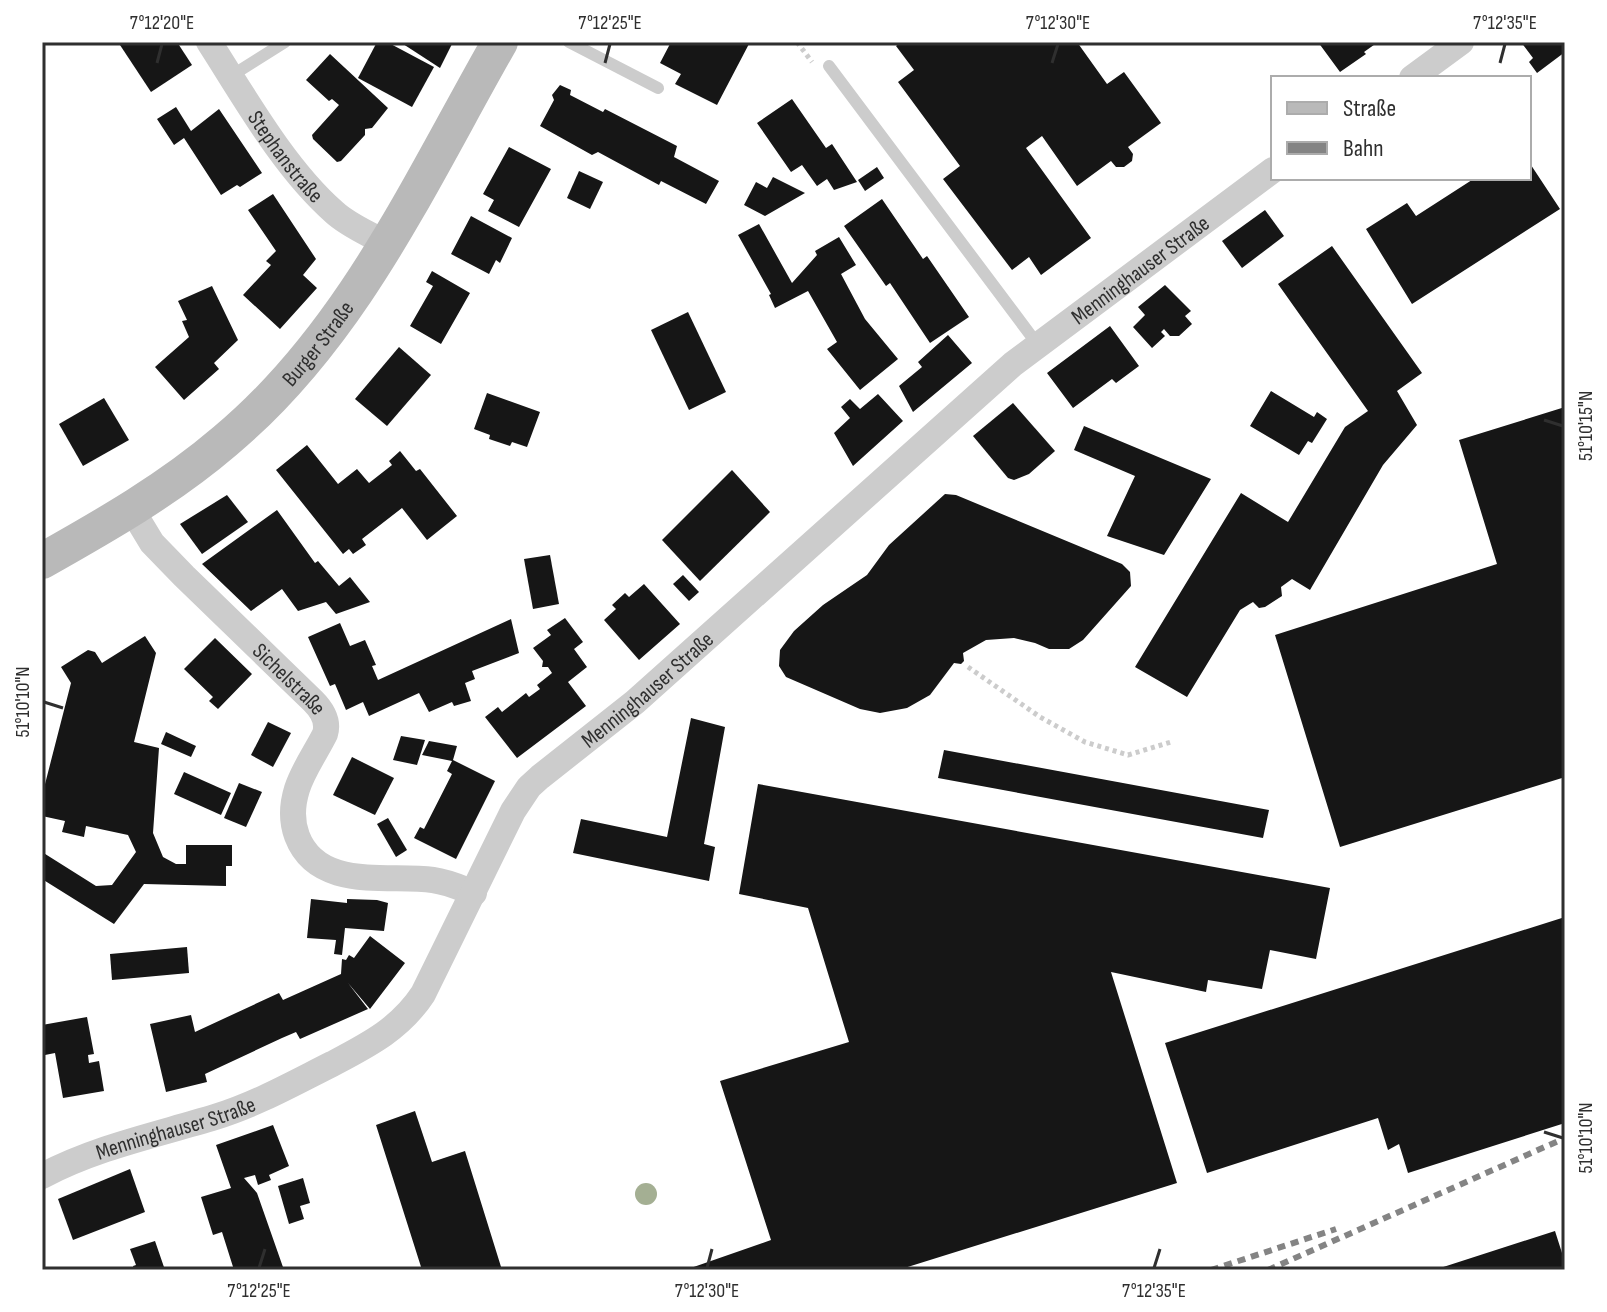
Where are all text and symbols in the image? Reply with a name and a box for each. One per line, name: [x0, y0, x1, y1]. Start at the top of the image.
text: 7°12'20"E: [130, 11, 194, 35]
text: 7°12'25"E: [578, 11, 642, 35]
text: 7°12'30"E: [1026, 11, 1090, 35]
text: 7°12'35"E: [1473, 11, 1537, 35]
legend: [1271, 76, 1531, 180]
text: Straße: [1343, 94, 1396, 123]
street label: Stephanstraße: [241, 106, 329, 209]
text: Bahn: [1343, 134, 1384, 163]
street label: Menninghauser Straße: [1066, 210, 1215, 331]
street label: Burger Straße: [277, 296, 360, 392]
text: 51°10'15"N: [1574, 391, 1598, 461]
street label: Menninghauser Straße: [576, 626, 720, 754]
street label: Sichelstraße: [246, 638, 331, 721]
text: 51°10'10"N: [11, 666, 35, 738]
street label: Menninghauser Straße: [92, 1091, 260, 1167]
text: 51°10'10"N: [1574, 1102, 1598, 1174]
text: 7°12'25"E: [227, 1279, 291, 1303]
text: 7°12'30"E: [675, 1279, 739, 1303]
text: 7°12'35"E: [1122, 1279, 1186, 1303]

